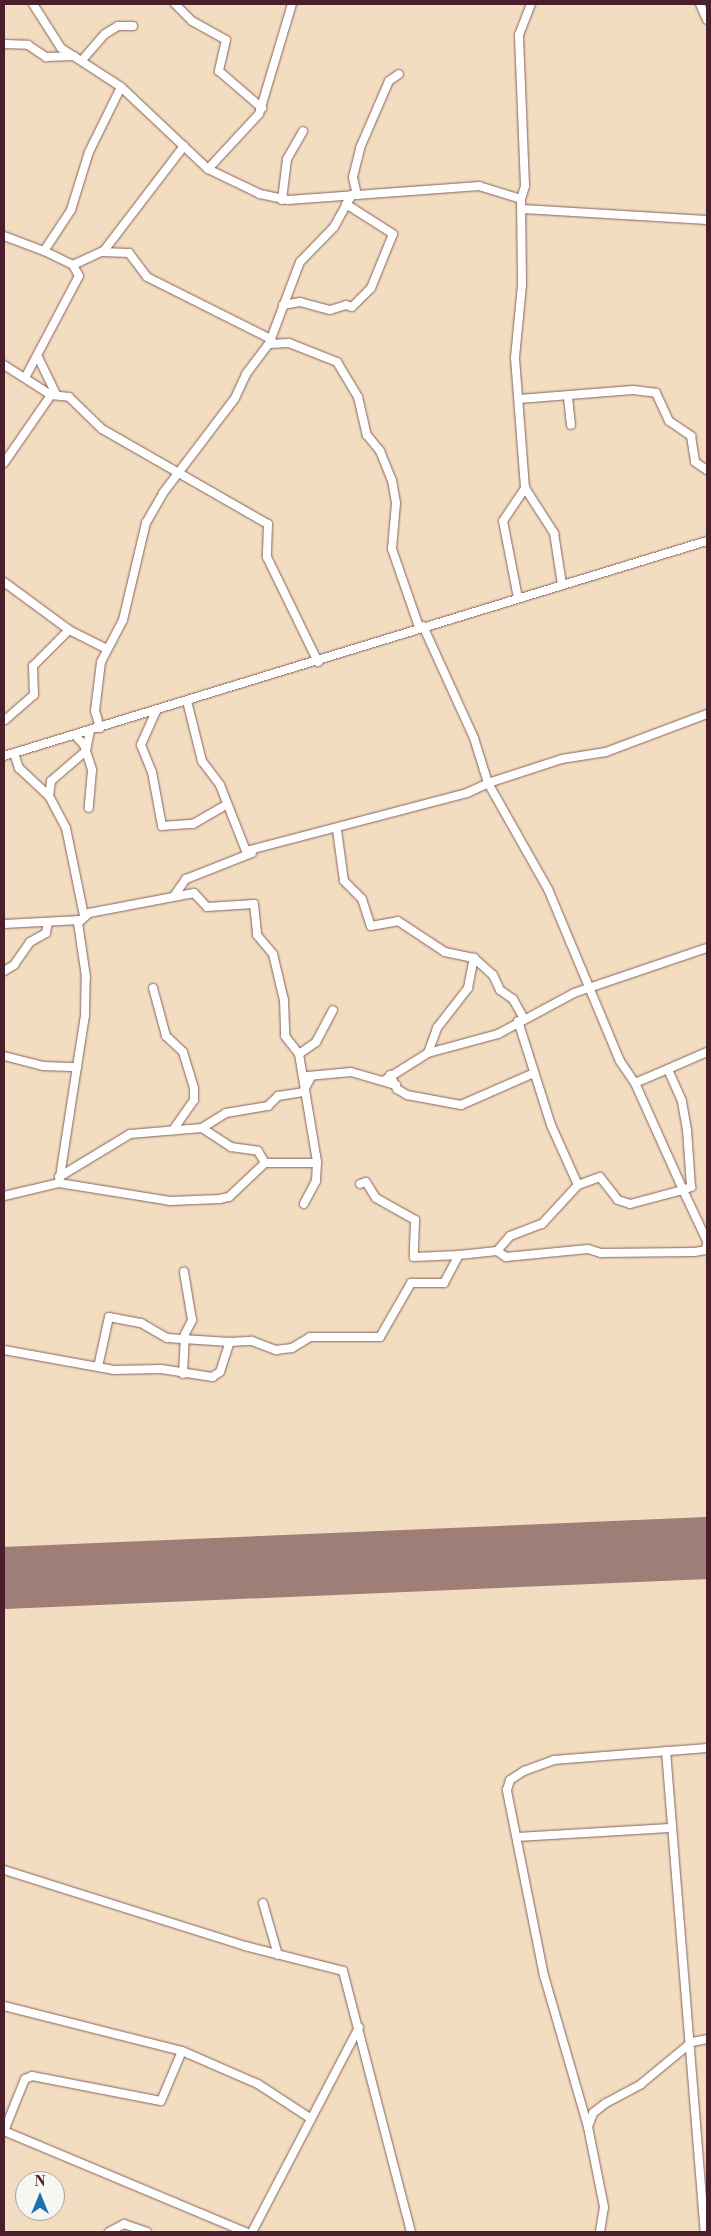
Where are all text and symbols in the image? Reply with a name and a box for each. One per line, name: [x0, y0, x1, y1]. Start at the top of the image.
north arrow: [15, 2171, 65, 2221]
text: N: [34, 2173, 46, 2191]

